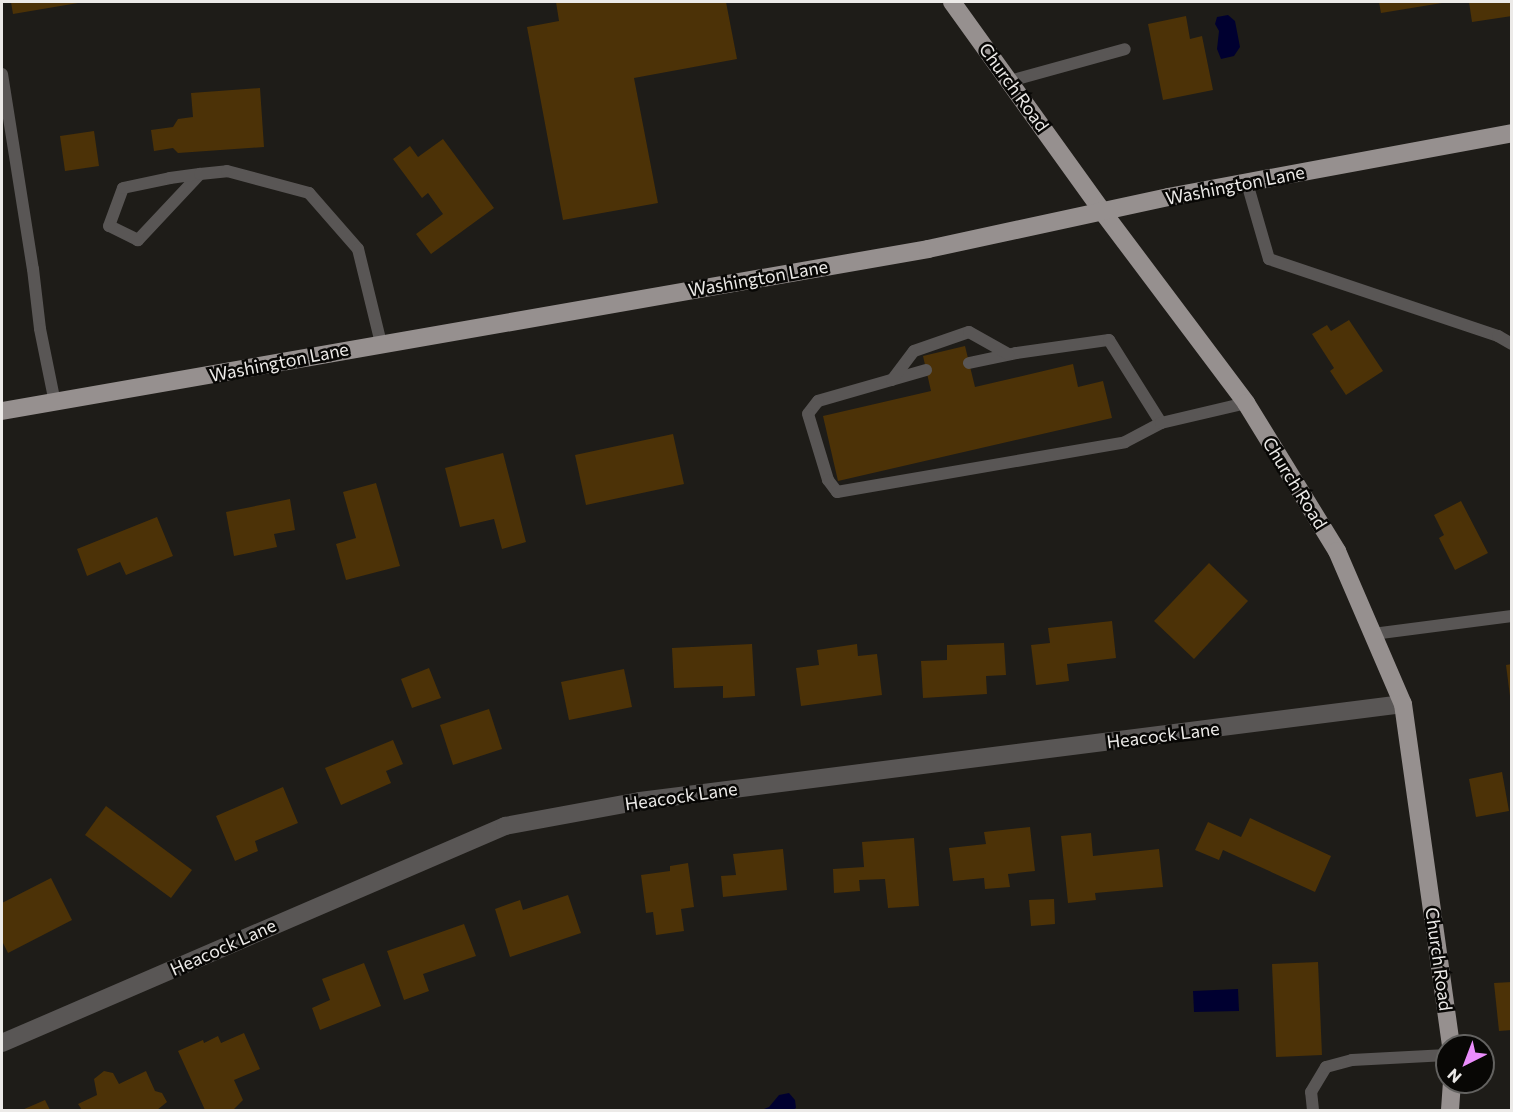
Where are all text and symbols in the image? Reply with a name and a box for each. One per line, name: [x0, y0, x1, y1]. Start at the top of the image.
street label: Church Road: [975, 38, 1053, 136]
street label: Washington Lane: [1164, 161, 1306, 209]
street label: Washington Lane: [687, 255, 829, 301]
street label: Washington Lane: [208, 338, 350, 386]
street label: Church Road: [1258, 433, 1332, 533]
street label: Heacock Lane: [1105, 717, 1221, 753]
street label: Heacock Lane: [623, 777, 739, 815]
street label: Church Road: [1421, 906, 1457, 1012]
street label: Heacock Lane: [167, 914, 279, 980]
north arrow: [1435, 1034, 1495, 1094]
text: N: [1443, 1065, 1465, 1087]

